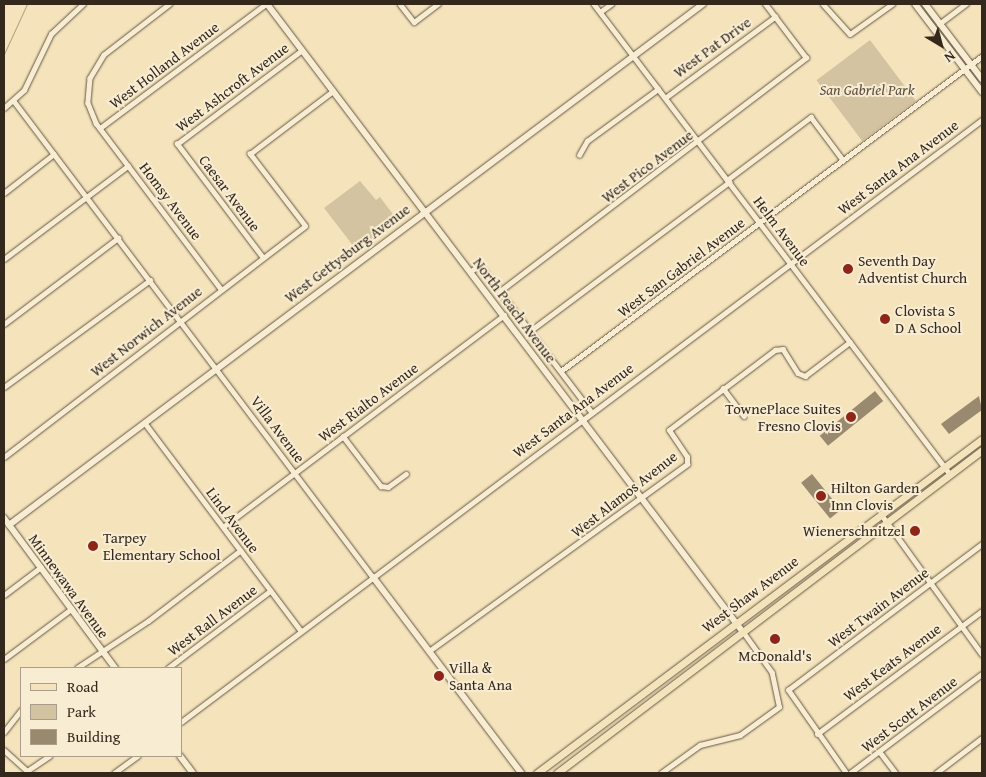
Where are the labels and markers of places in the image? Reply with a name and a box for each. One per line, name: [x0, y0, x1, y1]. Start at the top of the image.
place label: Seventh Day Adventist Church: [858, 251, 967, 286]
marker: Seventh Day Adventist Church: [842, 263, 854, 275]
place label: Clovista S D A School: [895, 301, 962, 336]
marker: Clovista S D A School: [879, 313, 891, 325]
place label: TownePlace Suites Fresno Clovis: [725, 399, 841, 434]
marker: TownePlace Suites Fresno Clovis: [845, 411, 857, 423]
place label: Hilton Garden Inn Clovis: [831, 478, 919, 513]
marker: Hilton Garden Inn Clovis: [815, 490, 827, 502]
place label: Wienerschnitzel: [803, 522, 905, 540]
marker: Wienerschnitzel: [909, 525, 921, 537]
place label: Tarpey Elementary School: [103, 528, 221, 563]
marker: Tarpey Elementary School: [87, 540, 99, 552]
marker: McDonald's: [769, 633, 781, 645]
place label: McDonald's: [738, 647, 812, 665]
place label: Villa & Santa Ana: [449, 658, 512, 693]
marker: Villa & Santa Ana: [433, 670, 445, 682]

